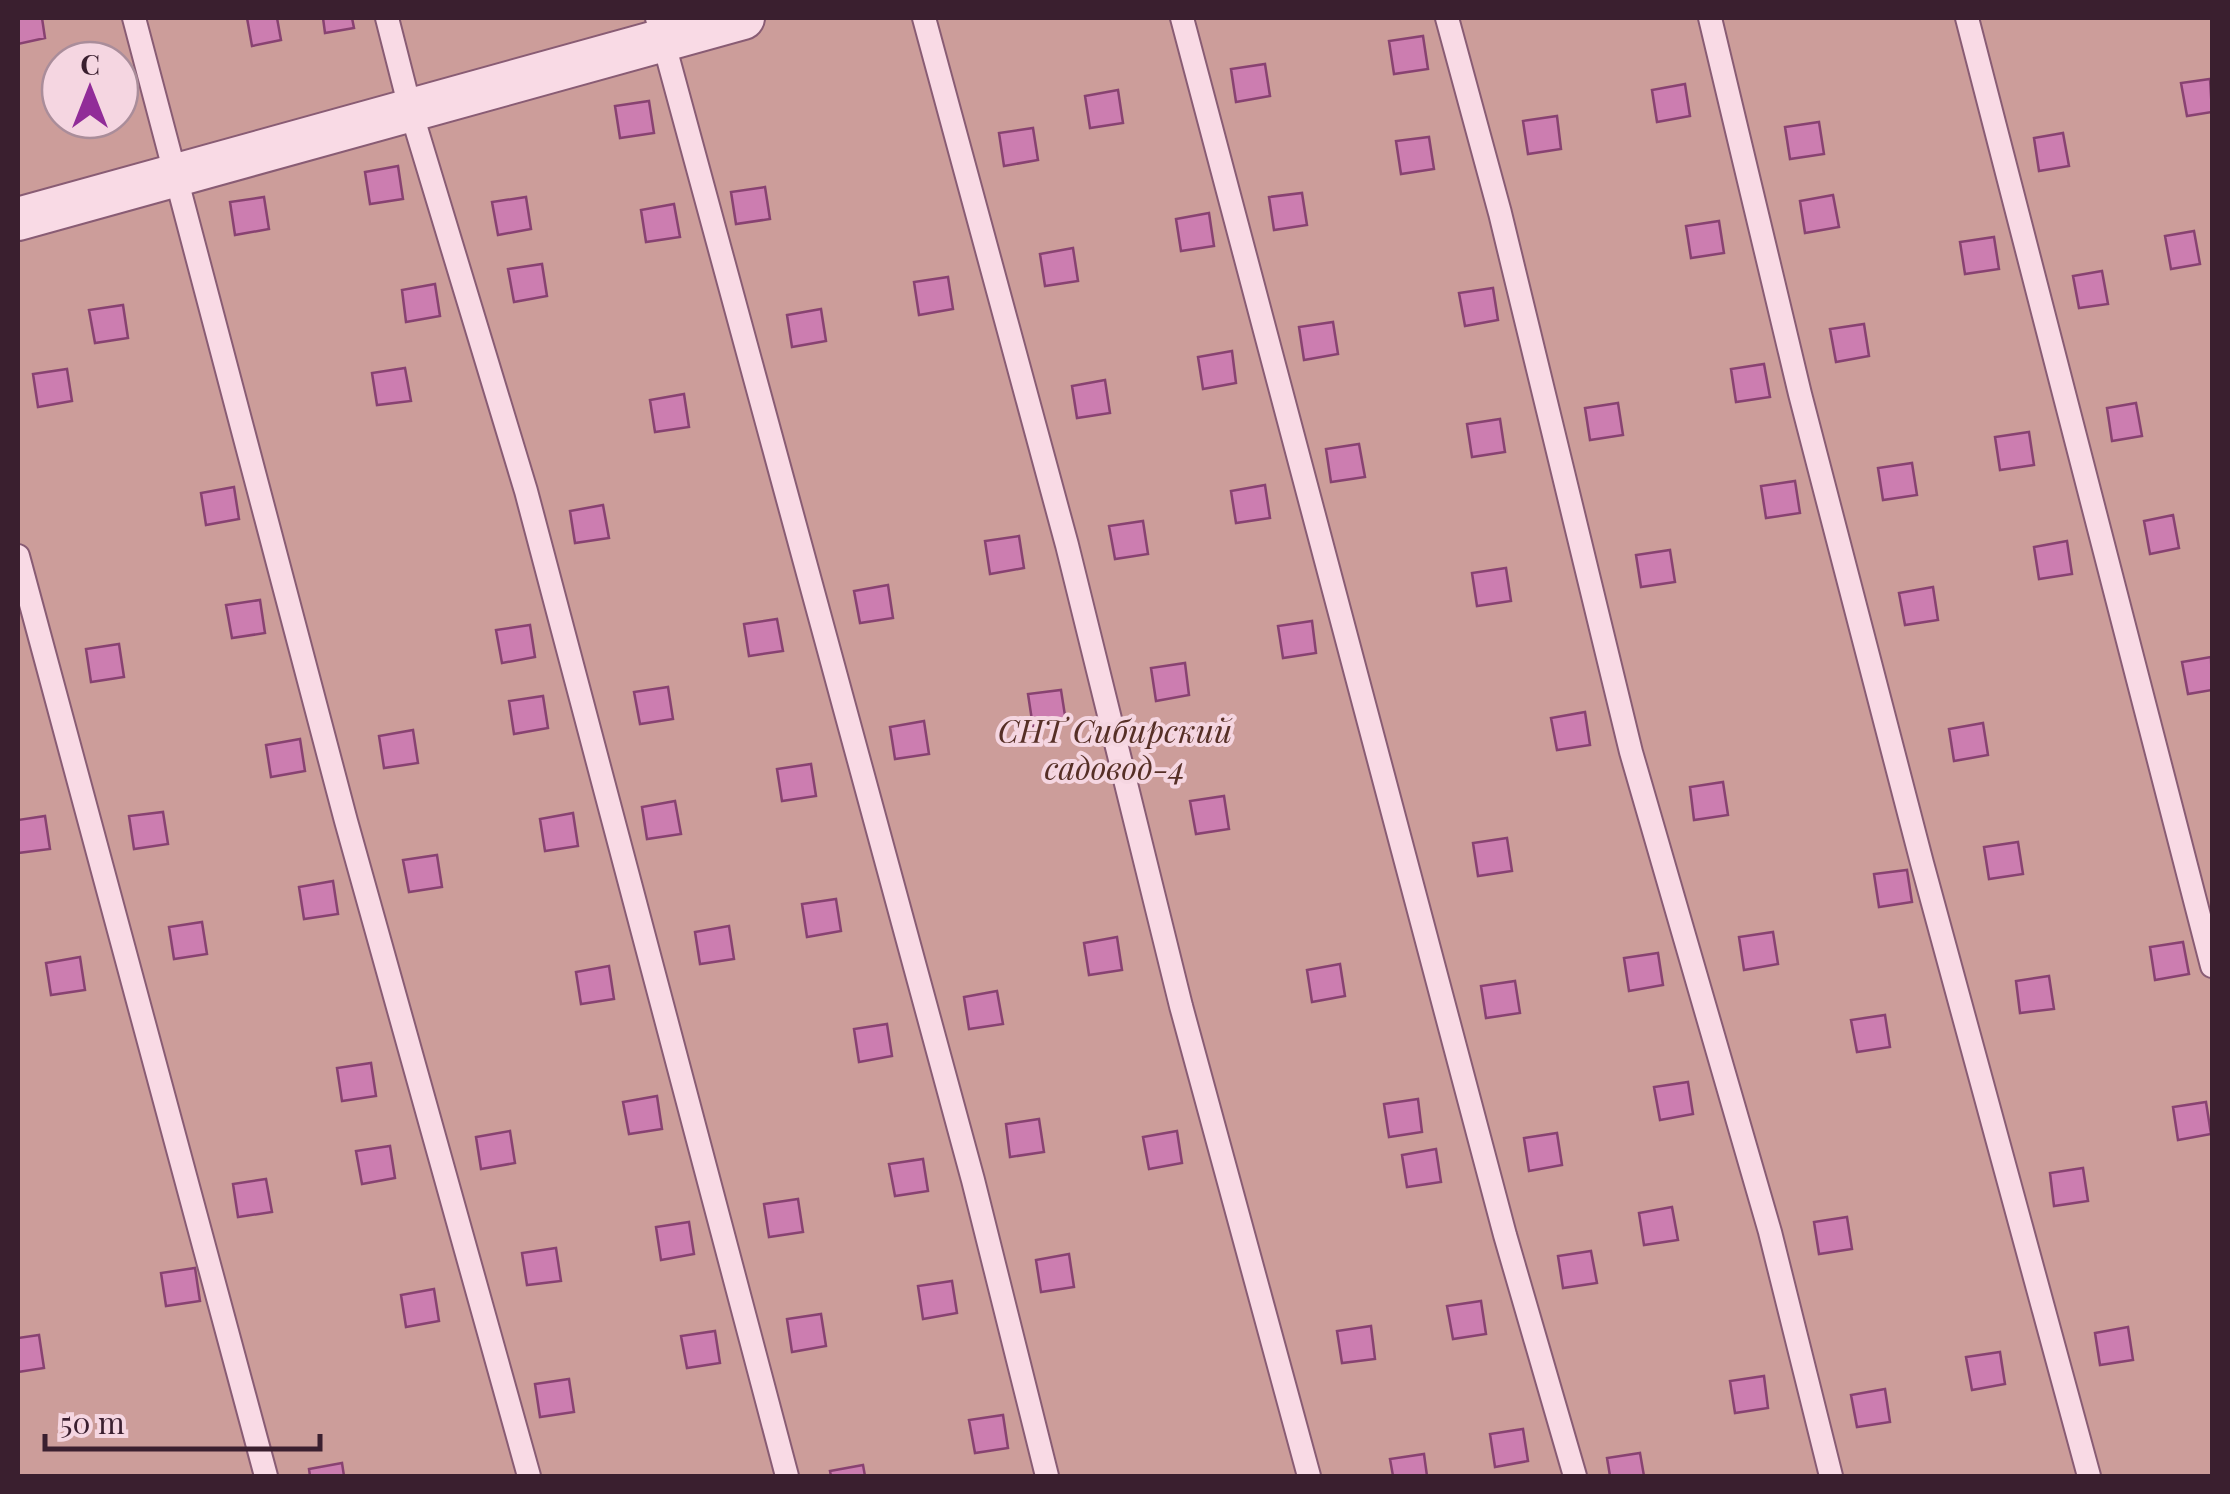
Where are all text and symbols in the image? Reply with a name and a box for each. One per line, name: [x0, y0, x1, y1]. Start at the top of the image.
north arrow: [40, 40, 140, 140]
text: С: [80, 45, 100, 82]
park label: СНТ Сибирский садовод-4: [998, 708, 1233, 788]
scale bar: [45, 1389, 320, 1451]
text: 50 m: [60, 1402, 125, 1442]

